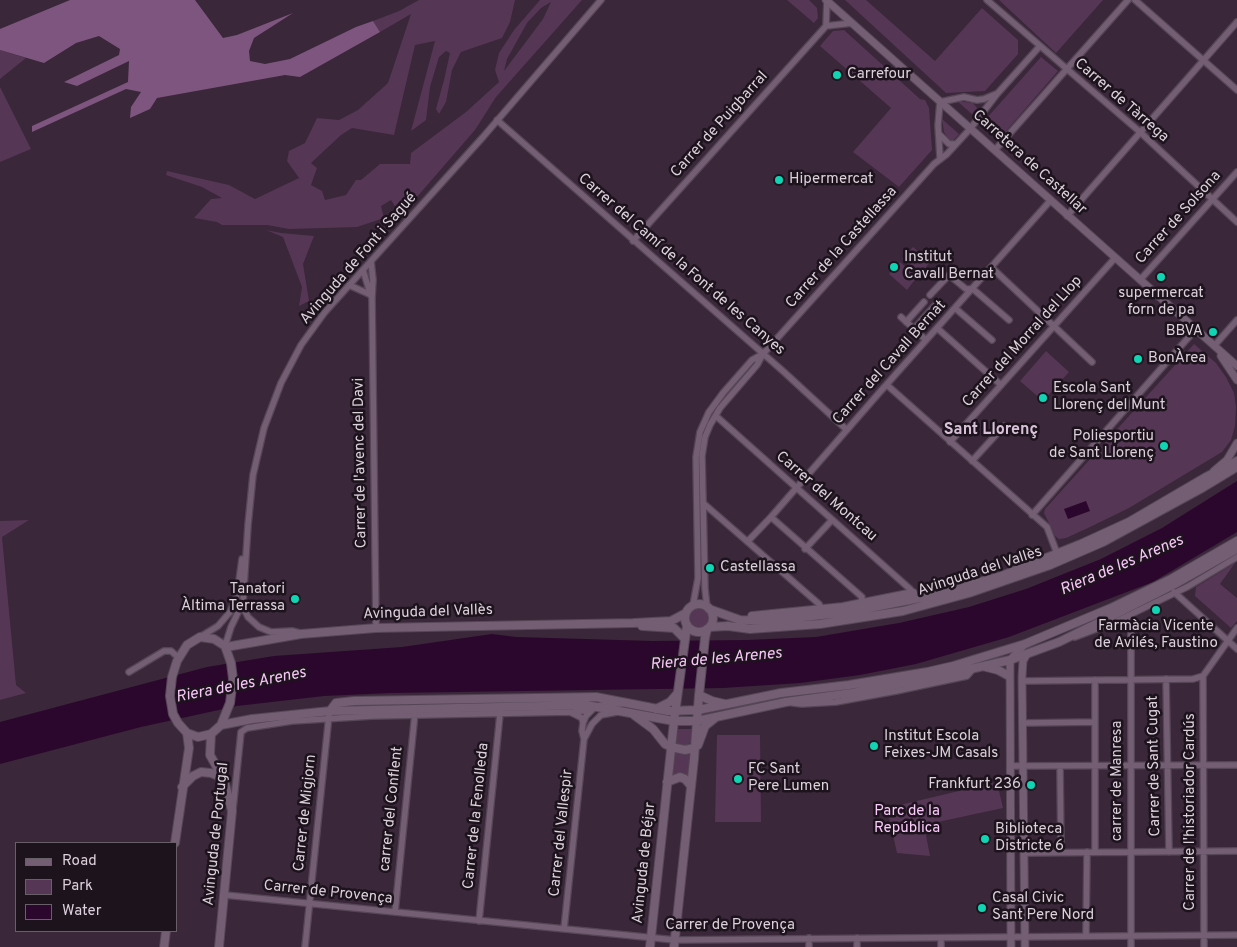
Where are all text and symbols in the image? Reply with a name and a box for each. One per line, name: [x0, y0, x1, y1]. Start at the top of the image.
street label: Carrer de Tàrrega: [1070, 55, 1172, 147]
place label: Carrefour: [847, 66, 911, 84]
street label: Carrer de Puigbarral: [668, 68, 772, 182]
marker: Carrefour: [831, 69, 843, 81]
street label: Carretera de Castellar: [968, 107, 1090, 219]
street label: Carrer de Solsona: [1132, 168, 1226, 268]
street label: Carrer del Camí de la Font de les Canyes: [574, 170, 788, 360]
place label: Hipermercat: [789, 171, 873, 189]
marker: Hipermercat: [773, 174, 785, 186]
street label: Carrer de la Castellassa: [783, 183, 901, 313]
street label: Avinguda de Font i Sagué: [297, 189, 421, 329]
place label: Institut Cavall Bernat: [904, 249, 994, 284]
marker: Institut Cavall Bernat: [888, 261, 900, 273]
marker: supermercat forn de pa: [1155, 271, 1167, 283]
street label: Carrer del Morral del Llop: [959, 273, 1087, 411]
place label: supermercat forn de pa: [1118, 285, 1204, 320]
street label: Carrer del Cavall Bernat: [830, 297, 950, 429]
place label: BBVA: [1166, 323, 1203, 341]
marker: BBVA: [1207, 326, 1219, 338]
place label: BonÀrea: [1148, 350, 1206, 368]
marker: BonÀrea: [1132, 353, 1144, 365]
street label: Carrer de l'avenc del Davi: [351, 378, 371, 548]
place label: Escola Sant Llorenç del Munt: [1053, 380, 1165, 415]
marker: Escola Sant Llorenç del Munt: [1037, 392, 1049, 404]
district label: Sant Llorenç: [944, 421, 1038, 441]
place label: Poliesportiu de Sant Llorenç: [1049, 428, 1154, 463]
marker: Poliesportiu de Sant Llorenç: [1158, 440, 1170, 452]
street label: Carrer del Montcau: [772, 448, 880, 546]
water label: Riera de les Arenes: [1057, 531, 1187, 601]
street label: Avinguda del Vallès: [915, 543, 1045, 601]
place label: Castellassa: [720, 559, 796, 577]
marker: Castellassa: [704, 562, 716, 574]
place label: Tanatori Àltima Terrassa: [181, 581, 285, 616]
marker: Tanatori Àltima Terrassa: [289, 593, 301, 605]
street label: Avinguda del Vallès: [363, 602, 493, 624]
marker: Farmàcia Vicente de Avilés, Faustino: [1150, 604, 1162, 616]
place label: Farmàcia Vicente de Avilés, Faustino: [1094, 618, 1218, 653]
water label: Riera de les Arenes: [649, 645, 783, 675]
water label: Riera de les Arenes: [174, 664, 308, 708]
street label: Carrer de Sant Cugat: [1145, 695, 1165, 837]
street label: Carrer de l'historiador Cardús: [1182, 713, 1200, 911]
street label: carrer de Manresa: [1109, 721, 1127, 841]
place label: Institut Escola Feixes-JM Casals: [884, 728, 998, 763]
marker: Institut Escola Feixes-JM Casals: [868, 740, 880, 752]
street label: Carrer de la Fenolleda: [460, 742, 494, 890]
street label: carrer del Conflent: [376, 746, 408, 872]
street label: Carrer de Migjorn: [291, 753, 321, 873]
street label: Avinguda de Portugal: [201, 761, 233, 907]
place label: FC Sant Pere Lumen: [748, 761, 829, 796]
street label: Carrer del Vallespir: [546, 768, 578, 898]
marker: FC Sant Pere Lumen: [732, 773, 744, 785]
place label: Frankfurt 236: [928, 776, 1021, 794]
marker: Frankfurt 236: [1025, 779, 1037, 791]
street label: Avinguda de Béjar: [630, 801, 660, 925]
park label: Parc de la República: [874, 803, 940, 838]
place label: Biblioteca Districte 6: [995, 821, 1064, 856]
marker: Biblioteca Districte 6: [979, 833, 991, 845]
legend: [15, 842, 178, 932]
text: Road: [62, 852, 97, 871]
text: Park: [62, 877, 93, 896]
street label: Carrer de Provença: [263, 877, 393, 909]
place label: Casal Civic Sant Pere Nord: [992, 890, 1094, 925]
text: Water: [62, 902, 101, 921]
marker: Casal Civic Sant Pere Nord: [976, 902, 988, 914]
street label: Carrer de Provença: [665, 917, 795, 935]

